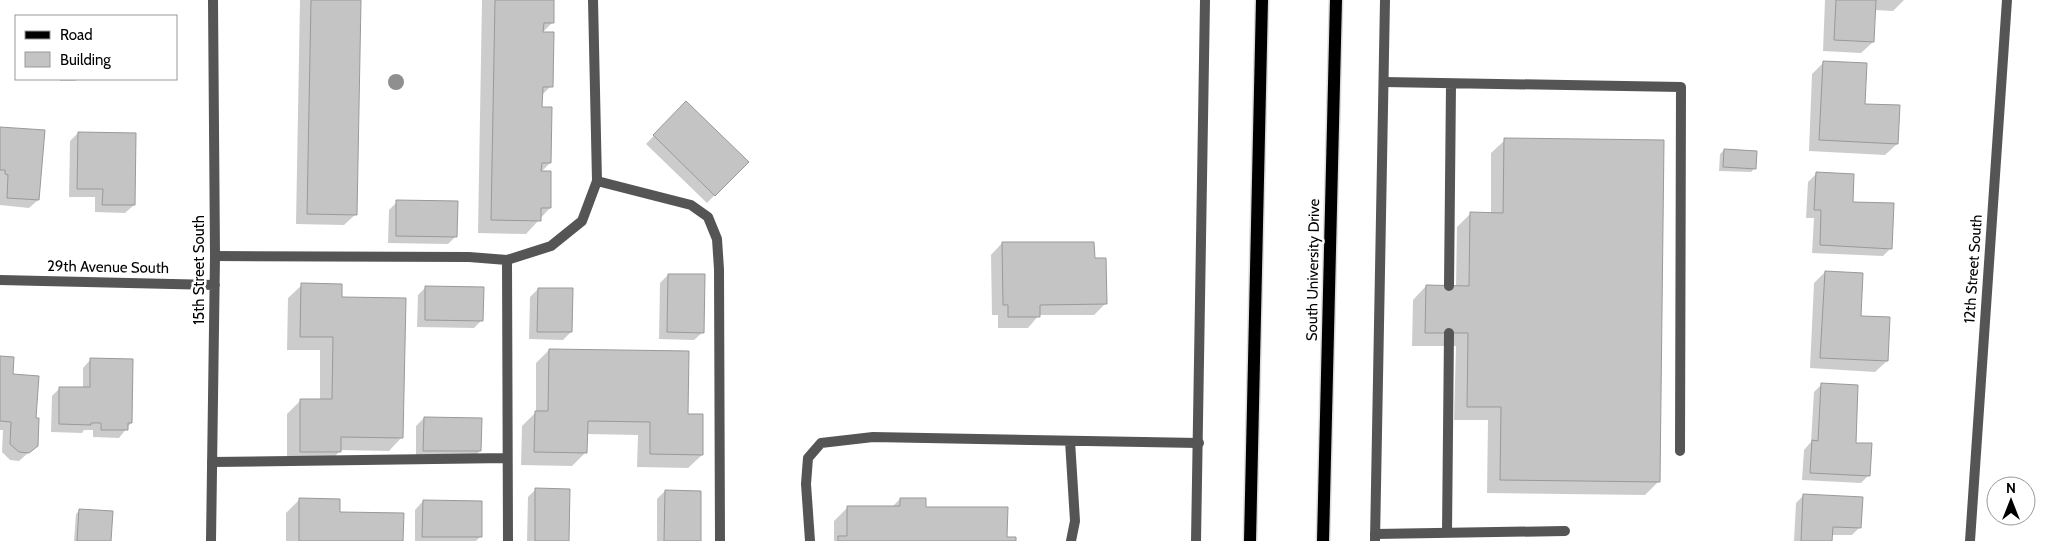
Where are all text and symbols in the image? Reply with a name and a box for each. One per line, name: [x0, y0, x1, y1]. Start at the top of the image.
legend: [15, 15, 178, 80]
text: Road: [60, 26, 93, 44]
text: Building: [60, 51, 111, 69]
street label: South University Drive: [1303, 198, 1323, 341]
street label: 12th Street South: [1960, 214, 1986, 324]
street label: 15th Street South: [190, 215, 208, 325]
street label: 29th Avenue South: [47, 257, 169, 277]
north arrow: [1986, 476, 2036, 526]
text: N: [2006, 479, 2016, 497]

